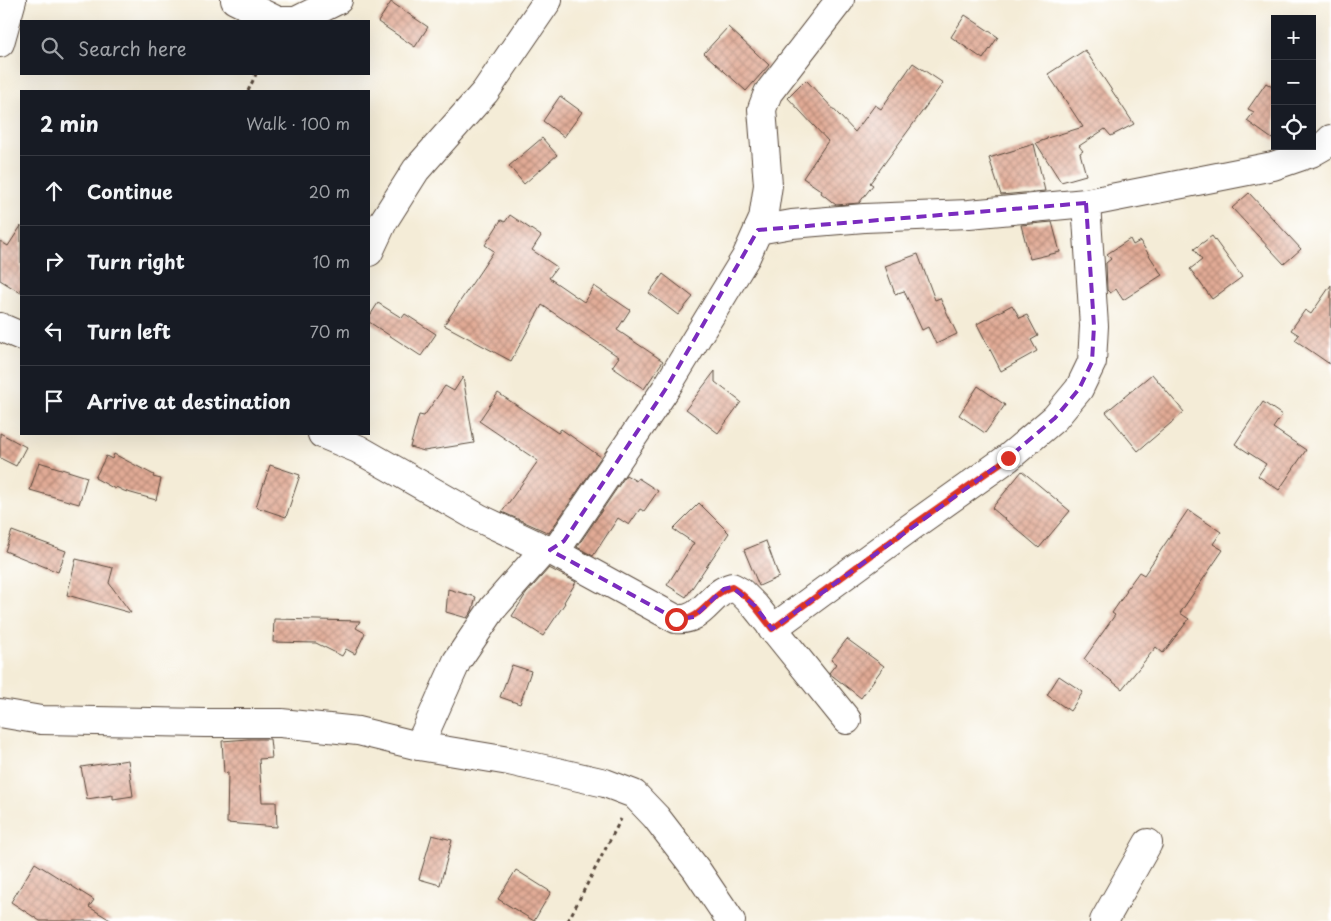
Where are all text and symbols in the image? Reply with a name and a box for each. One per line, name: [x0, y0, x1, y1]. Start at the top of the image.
map controls: [1271, 15, 1316, 150]
button: +: [1271, 15, 1316, 60]
search box: [20, 20, 370, 75]
icon: search: [38, 34, 66, 62]
text: Search here: [78, 34, 187, 62]
button: −: [1271, 60, 1316, 105]
button: locate: [1271, 105, 1316, 150]
text: 2 min: [40, 107, 99, 139]
text: Walk · 100 m: [246, 111, 350, 135]
icon: ahead: [40, 177, 68, 205]
text: Continue: [87, 177, 173, 205]
text: 20 m: [309, 179, 350, 203]
icon: right: [40, 247, 68, 275]
text: Turn right: [87, 247, 185, 275]
text: 10 m: [313, 249, 350, 273]
icon: left: [40, 317, 68, 345]
text: Turn left: [87, 317, 171, 345]
text: 70 m: [310, 319, 350, 343]
icon: arrive: [40, 387, 68, 415]
text: Arrive at destination: [87, 387, 291, 415]
route end: [997, 447, 1020, 470]
route start: [665, 608, 688, 631]

